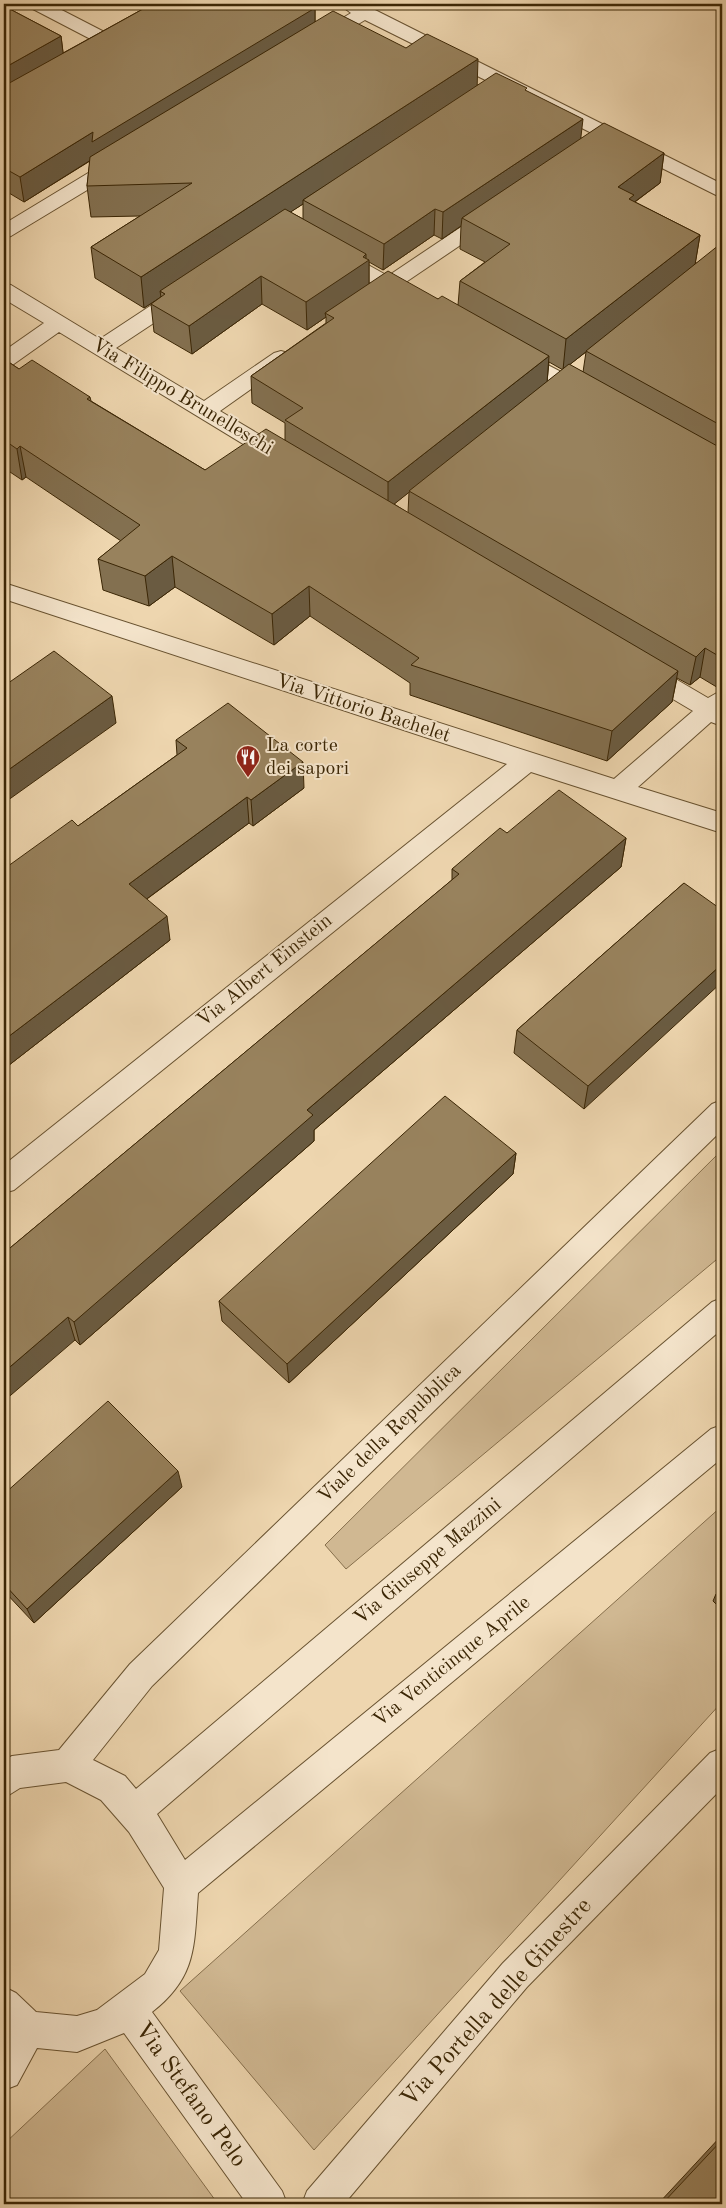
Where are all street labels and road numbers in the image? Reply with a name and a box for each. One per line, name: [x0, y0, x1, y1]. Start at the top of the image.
street label: Via Filippo Brunelleschi: [88, 335, 276, 459]
street label: Via Vittorio Bachelet: [273, 671, 453, 747]
street label: Via Albert Einstein: [194, 910, 337, 1031]
street label: Viale della Repubblica: [315, 1361, 466, 1507]
street label: Via Giuseppe Mazzini: [351, 1495, 505, 1629]
street label: Via Venticinque Aprile: [370, 1593, 534, 1731]
street label: Via Portella delle Ginestre: [397, 1894, 597, 2112]
street label: Via Stefano Pelo: [130, 2018, 250, 2172]

